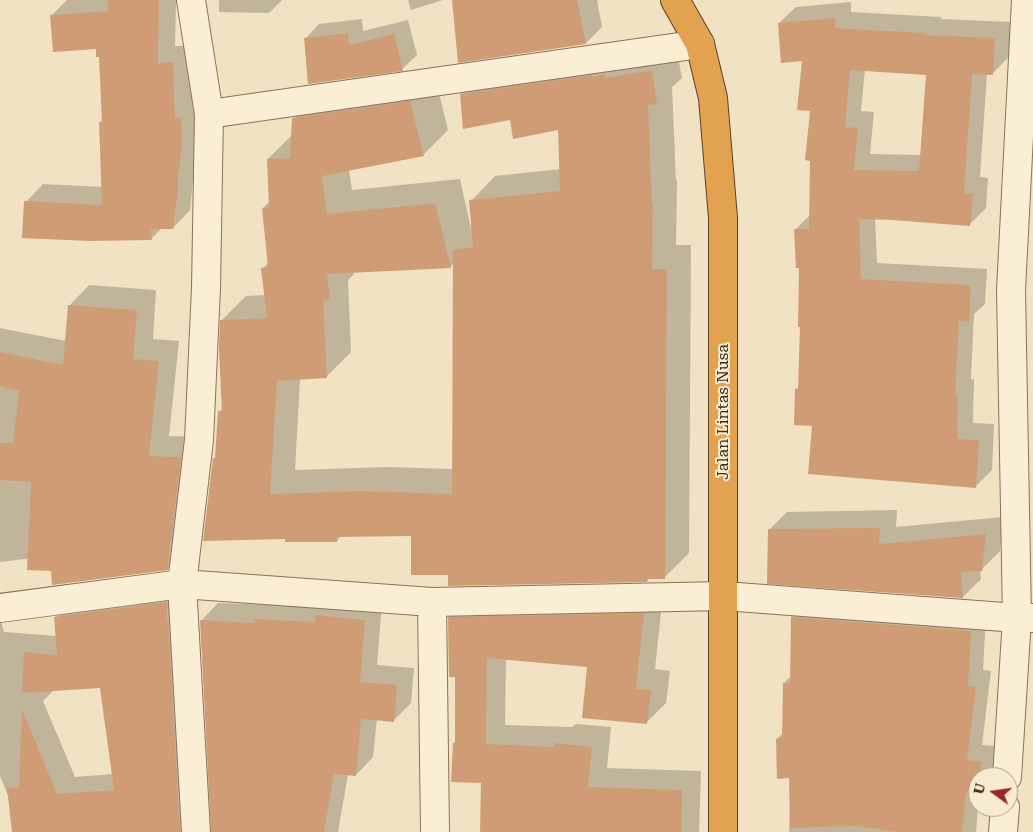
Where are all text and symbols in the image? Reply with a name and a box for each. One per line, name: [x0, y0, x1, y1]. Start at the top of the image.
street label: Jalan Lintas Nusa: [713, 344, 733, 480]
north arrow: [968, 767, 1018, 817]
text: U: [970, 781, 988, 796]

